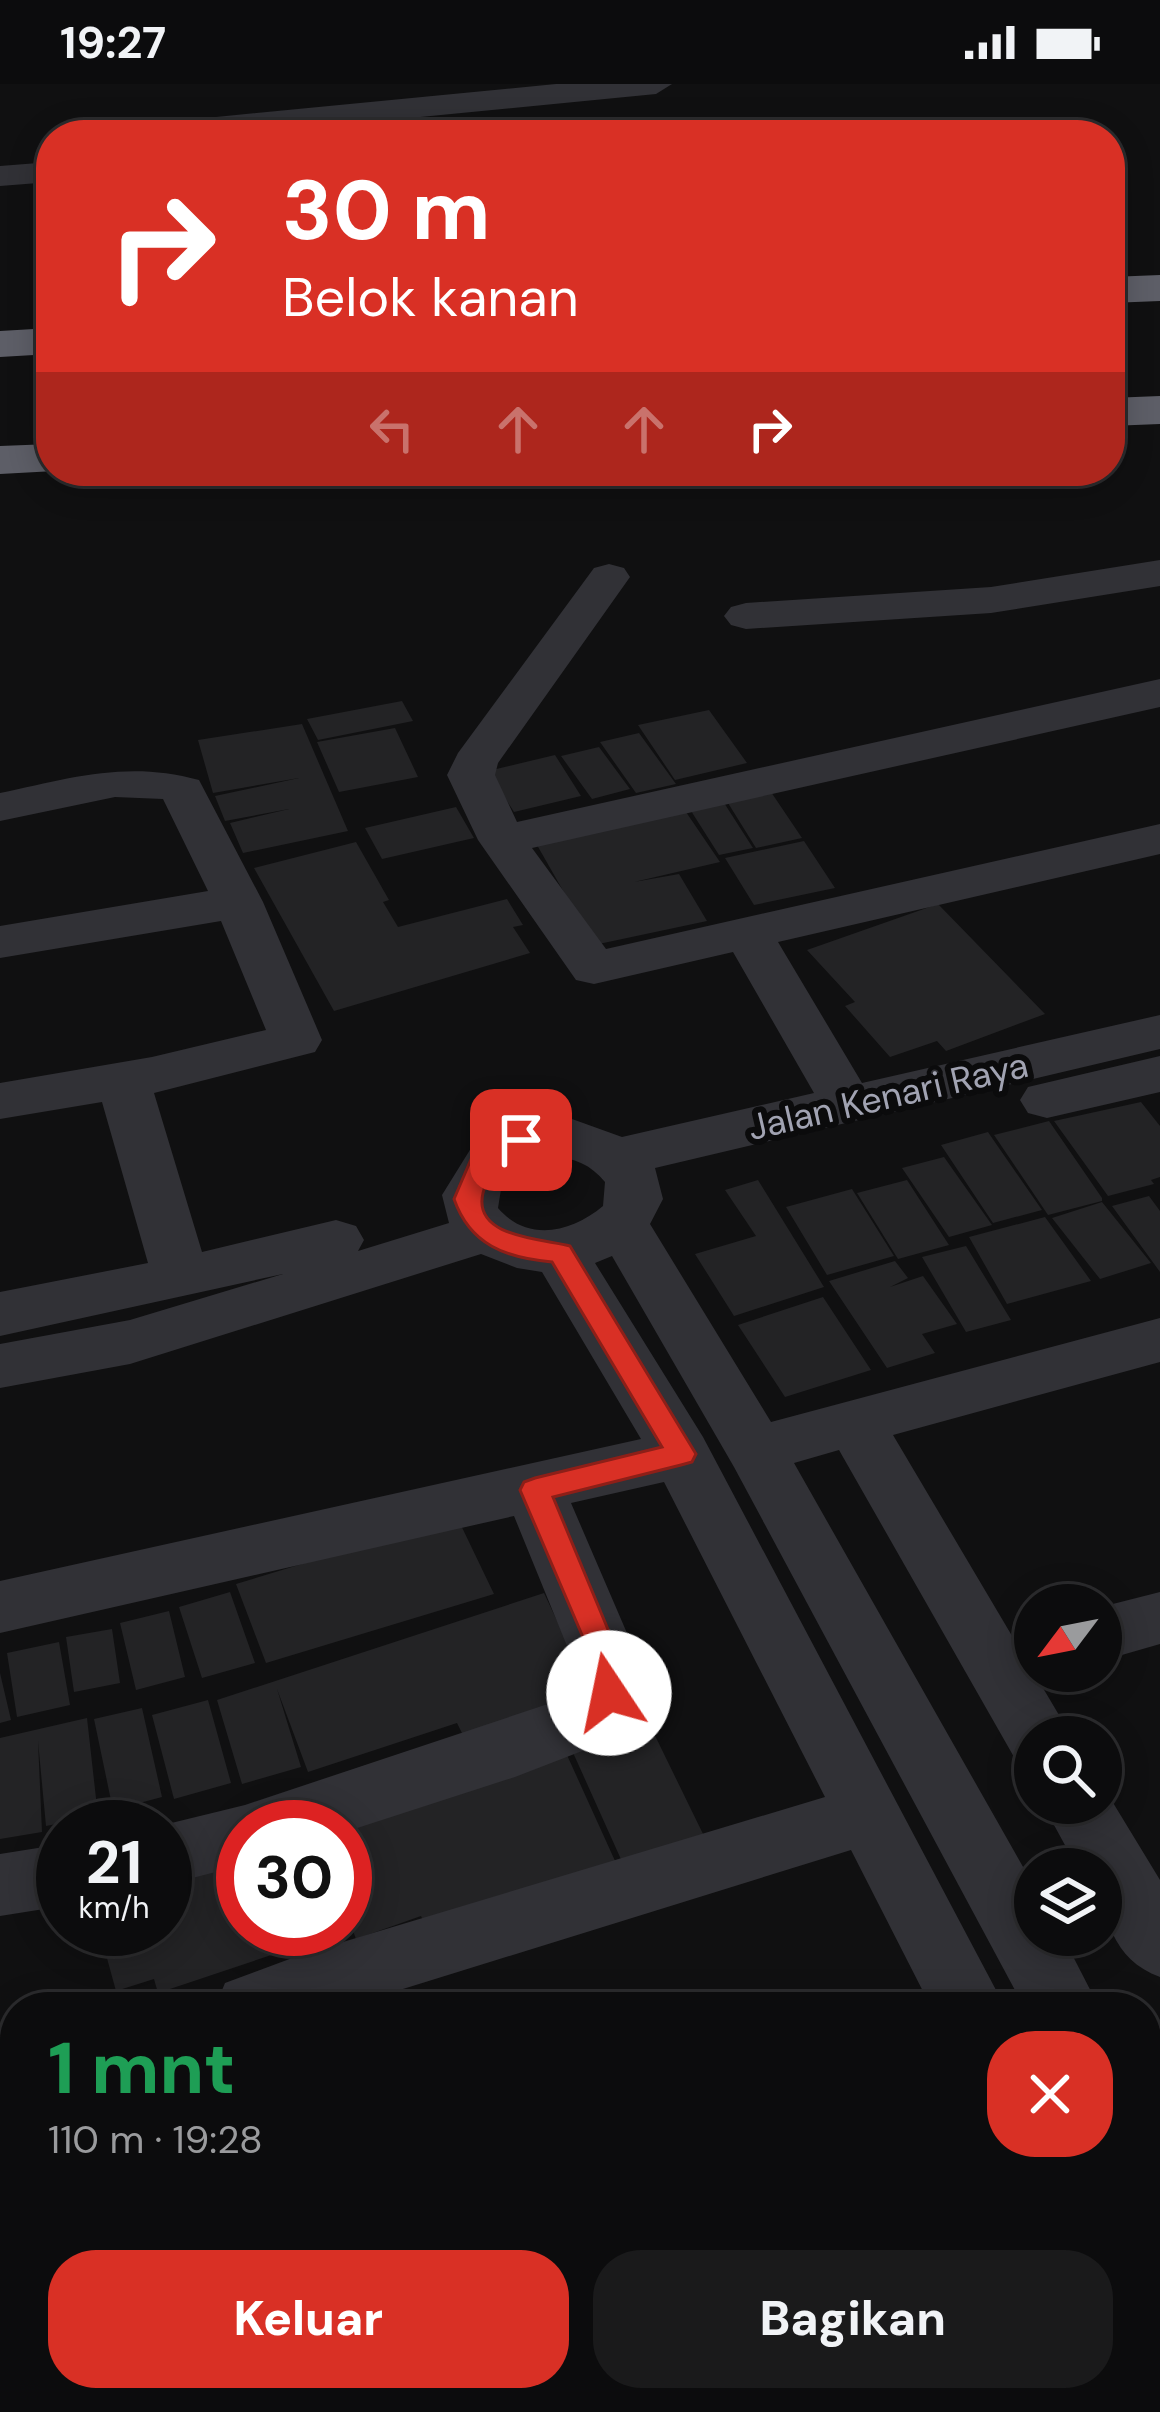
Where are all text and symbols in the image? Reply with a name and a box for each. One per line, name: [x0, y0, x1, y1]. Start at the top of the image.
text: 19:27: [60, 13, 166, 72]
text: 30 m: [282, 156, 491, 265]
icon: right: [84, 168, 240, 324]
text: Belok kanan: [282, 262, 579, 333]
icon: left: [359, 396, 425, 462]
icon: ahead: [485, 396, 551, 462]
icon: ahead: [611, 396, 677, 462]
icon: right: [737, 396, 803, 462]
street label: Jalan Kenari Raya: [743, 1041, 1033, 1151]
pin: [470, 1089, 572, 1191]
icon: arrive: [488, 1107, 554, 1173]
north arrow: [1014, 1584, 1122, 1692]
map controls: [1014, 1584, 1122, 1956]
position arrow: [546, 1630, 672, 1756]
button: search: [1014, 1716, 1122, 1824]
speed limit sign: 30: [216, 1800, 372, 1956]
text: 21: [86, 1823, 142, 1902]
button: layers: [1014, 1848, 1122, 1956]
text: km/h: [79, 1888, 149, 1927]
text: 1 mnt: [48, 2022, 236, 2115]
button: close: [987, 2031, 1113, 2157]
text: 110 m · 19:28: [48, 2114, 263, 2165]
button: Keluar: [48, 2250, 569, 2388]
button: Bagikan: [593, 2250, 1113, 2388]

